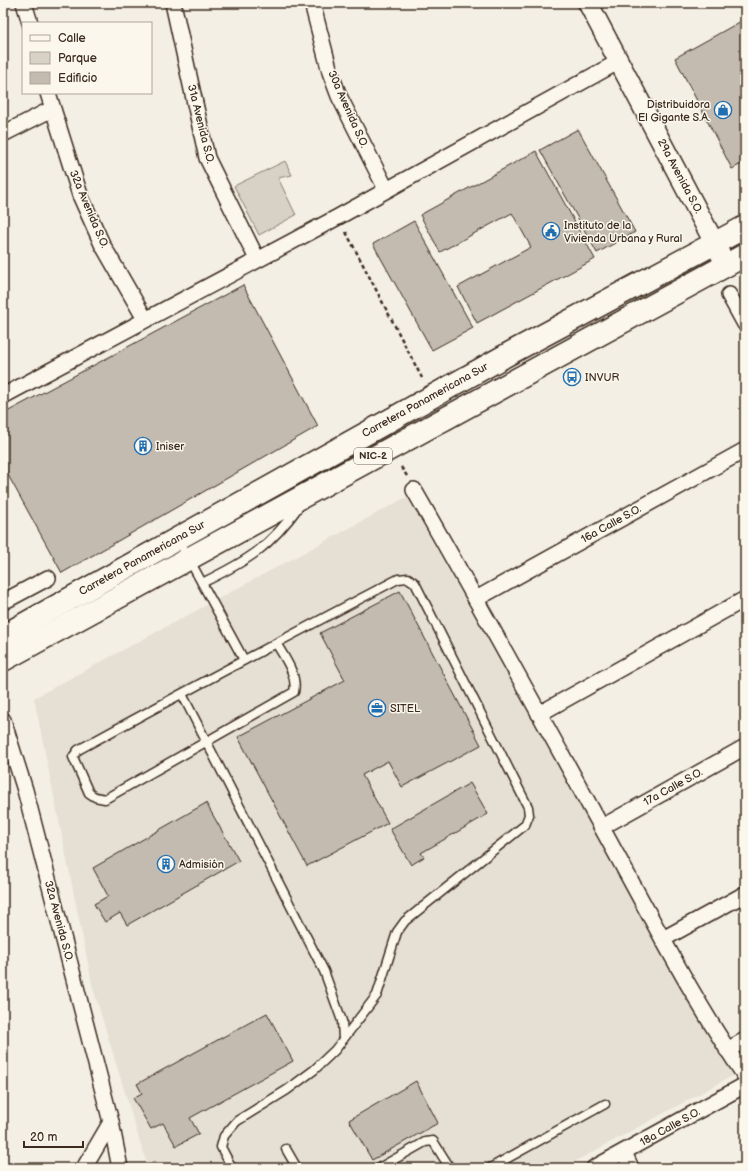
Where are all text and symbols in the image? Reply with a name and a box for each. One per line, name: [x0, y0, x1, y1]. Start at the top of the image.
legend: [22, 22, 152, 94]
text: Calle: [58, 31, 86, 46]
text: Parque: [58, 51, 97, 66]
street label: 30a Avenida S.O.: [325, 68, 371, 150]
text: Edificio: [58, 71, 98, 86]
street label: 31a Avenida S.O.: [185, 83, 217, 165]
place label: Distribuidora El Gigante S.A.: [638, 98, 710, 124]
shop icon: Distribuidora El Gigante S.A.: [713, 100, 733, 120]
street label: 29a Avenida S.O.: [655, 136, 705, 216]
street label: 32a Avenida S.O.: [67, 168, 111, 250]
place label: Instituto de la Vivienda Urbana y Rural: [564, 219, 682, 245]
public building icon: Instituto de la Vivienda Urbana y Rural: [541, 221, 561, 241]
street label: Carretera Panamericana Sur: [360, 359, 491, 440]
bus stop icon: INVUR: [562, 367, 582, 387]
place label: INVUR: [585, 371, 620, 384]
building icon: Iniser: [133, 436, 153, 456]
place label: Iniser: [156, 440, 185, 453]
road number: NIC-2: [354, 448, 392, 464]
street label: 16a Calle S.O.: [579, 502, 643, 546]
street label: Carretera Panamericana Sur: [77, 517, 208, 598]
office icon: SITEL: [367, 698, 387, 718]
place label: SITEL: [390, 702, 421, 715]
street label: 17a Calle S.O.: [641, 765, 705, 809]
building icon: Admisión: [156, 854, 176, 874]
place label: Admisión: [179, 858, 224, 871]
street label: 32a Avenida S.O.: [42, 879, 76, 963]
street label: 18a Calle S.O.: [638, 1105, 702, 1149]
scale bar: [24, 1123, 83, 1149]
text: 20 m: [30, 1130, 57, 1145]

